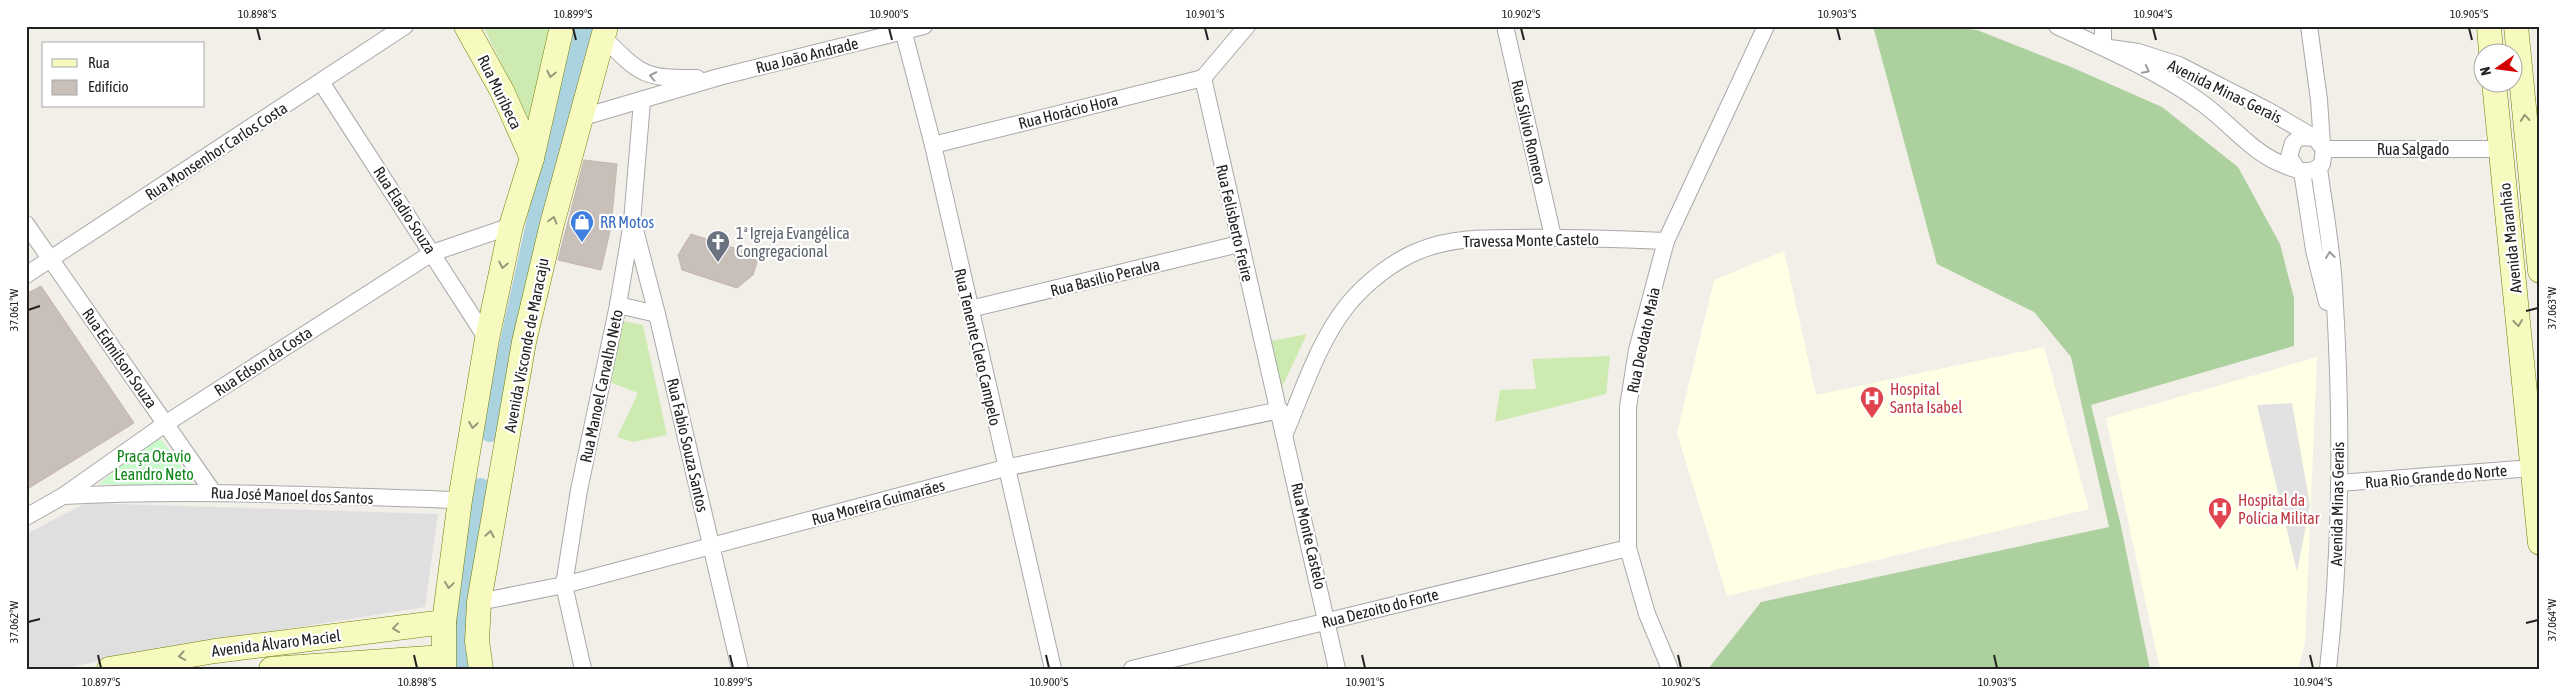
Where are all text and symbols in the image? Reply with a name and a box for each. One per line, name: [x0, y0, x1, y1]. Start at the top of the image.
text: 10.898°S: [238, 7, 276, 21]
text: 10.899°S: [554, 7, 592, 21]
text: 10.900°S: [870, 7, 908, 21]
text: 10.901°S: [1186, 7, 1224, 21]
text: 10.902°S: [1502, 7, 1540, 21]
text: 10.903°S: [1818, 7, 1856, 21]
text: 10.904°S: [2134, 7, 2172, 21]
text: 10.905°S: [2450, 7, 2488, 21]
street label: Rua João Andrade: [754, 34, 860, 76]
legend: [42, 42, 205, 108]
north arrow: [2474, 42, 2524, 92]
street label: Rua Muribeca: [474, 52, 526, 132]
text: Rua: [88, 54, 110, 71]
street label: Avenida Minas Gerais: [2165, 56, 2285, 127]
one-way arrow: [2141, 64, 2150, 74]
text: N: [2477, 65, 2494, 77]
one-way arrow: [546, 69, 557, 78]
one-way arrow: [649, 71, 658, 82]
text: Edifício: [88, 78, 129, 95]
street label: Rua Sílvio Romero: [1508, 78, 1550, 186]
street label: Rua Horácio Hora: [1016, 90, 1120, 132]
street label: Rua Monsenhor Carlos Costa: [142, 98, 290, 204]
one-way arrow: [2519, 114, 2530, 122]
street label: Rua Salgado: [2377, 140, 2449, 159]
street label: Rua Eladio Souza: [370, 163, 440, 257]
street label: Rua Felisberto Freire: [1213, 163, 1257, 283]
street label: Avenida Maranhão: [2495, 182, 2525, 294]
shop icon: RR Motos: [569, 209, 595, 243]
place label: RR Motos: [600, 213, 654, 231]
one-way arrow: [547, 217, 557, 225]
place label: 1ª Igreja Evangélica Congregacional: [736, 224, 850, 261]
church icon: 1ª Igreja Evangélica Congregacional: [705, 229, 731, 263]
street label: Travessa Monte Castelo: [1463, 230, 1599, 250]
one-way arrow: [2325, 251, 2336, 259]
street label: Rua Basilio Peralva: [1048, 255, 1162, 299]
street label: Avenida Visconde de Maracaju: [500, 256, 553, 434]
one-way arrow: [498, 261, 508, 269]
street label: Rua Tenente Cleto Campelo: [950, 267, 1005, 428]
street label: Rua Deodato Maia: [1623, 286, 1663, 394]
text: 37.063°W: [2545, 287, 2559, 329]
text: 37.061°W: [7, 289, 21, 331]
street label: Rua Edmilson Souza: [79, 305, 161, 411]
street label: Rua Manoel Carvalho Neto: [576, 308, 626, 464]
one-way arrow: [2512, 319, 2523, 327]
street label: Rua Edson da Costa: [211, 323, 315, 399]
street label: Rua Fabio Souza Santos: [664, 376, 712, 514]
place label: Hospital Santa Isabel: [1890, 380, 1963, 416]
hospital icon: Hospital Santa Isabel: [1859, 385, 1885, 419]
one-way arrow: [469, 420, 479, 429]
street label: Avenida Minas Gerais: [2327, 441, 2347, 566]
park label: Praça Otavio Leandro Neto: [114, 447, 194, 483]
street label: Rua Rio Grande do Norte: [2364, 461, 2508, 491]
street label: Rua Moreira Guimarães: [810, 476, 947, 528]
street label: Rua Monte Castelo: [1288, 481, 1330, 591]
street label: Rua José Manoel dos Santos: [210, 483, 374, 507]
place label: Hospital da Polícia Militar: [2238, 491, 2320, 527]
hospital icon: Hospital da Polícia Militar: [2207, 496, 2233, 530]
one-way arrow: [485, 529, 495, 538]
one-way arrow: [444, 582, 455, 590]
street label: Rua Dezoito do Forte: [1320, 585, 1440, 631]
text: 37.064°W: [2545, 599, 2559, 641]
text: 37.062°W: [7, 601, 21, 643]
one-way arrow: [391, 622, 399, 633]
street label: Avenida Álvaro Maciel: [211, 626, 342, 660]
one-way arrow: [178, 651, 187, 661]
text: 10.897°S: [82, 675, 120, 689]
text: 10.898°S: [398, 675, 436, 689]
text: 10.899°S: [714, 675, 752, 689]
text: 10.900°S: [1030, 675, 1068, 689]
text: 10.901°S: [1346, 675, 1384, 689]
text: 10.902°S: [1662, 675, 1700, 689]
text: 10.903°S: [1978, 675, 2016, 689]
text: 10.904°S: [2294, 675, 2332, 689]

